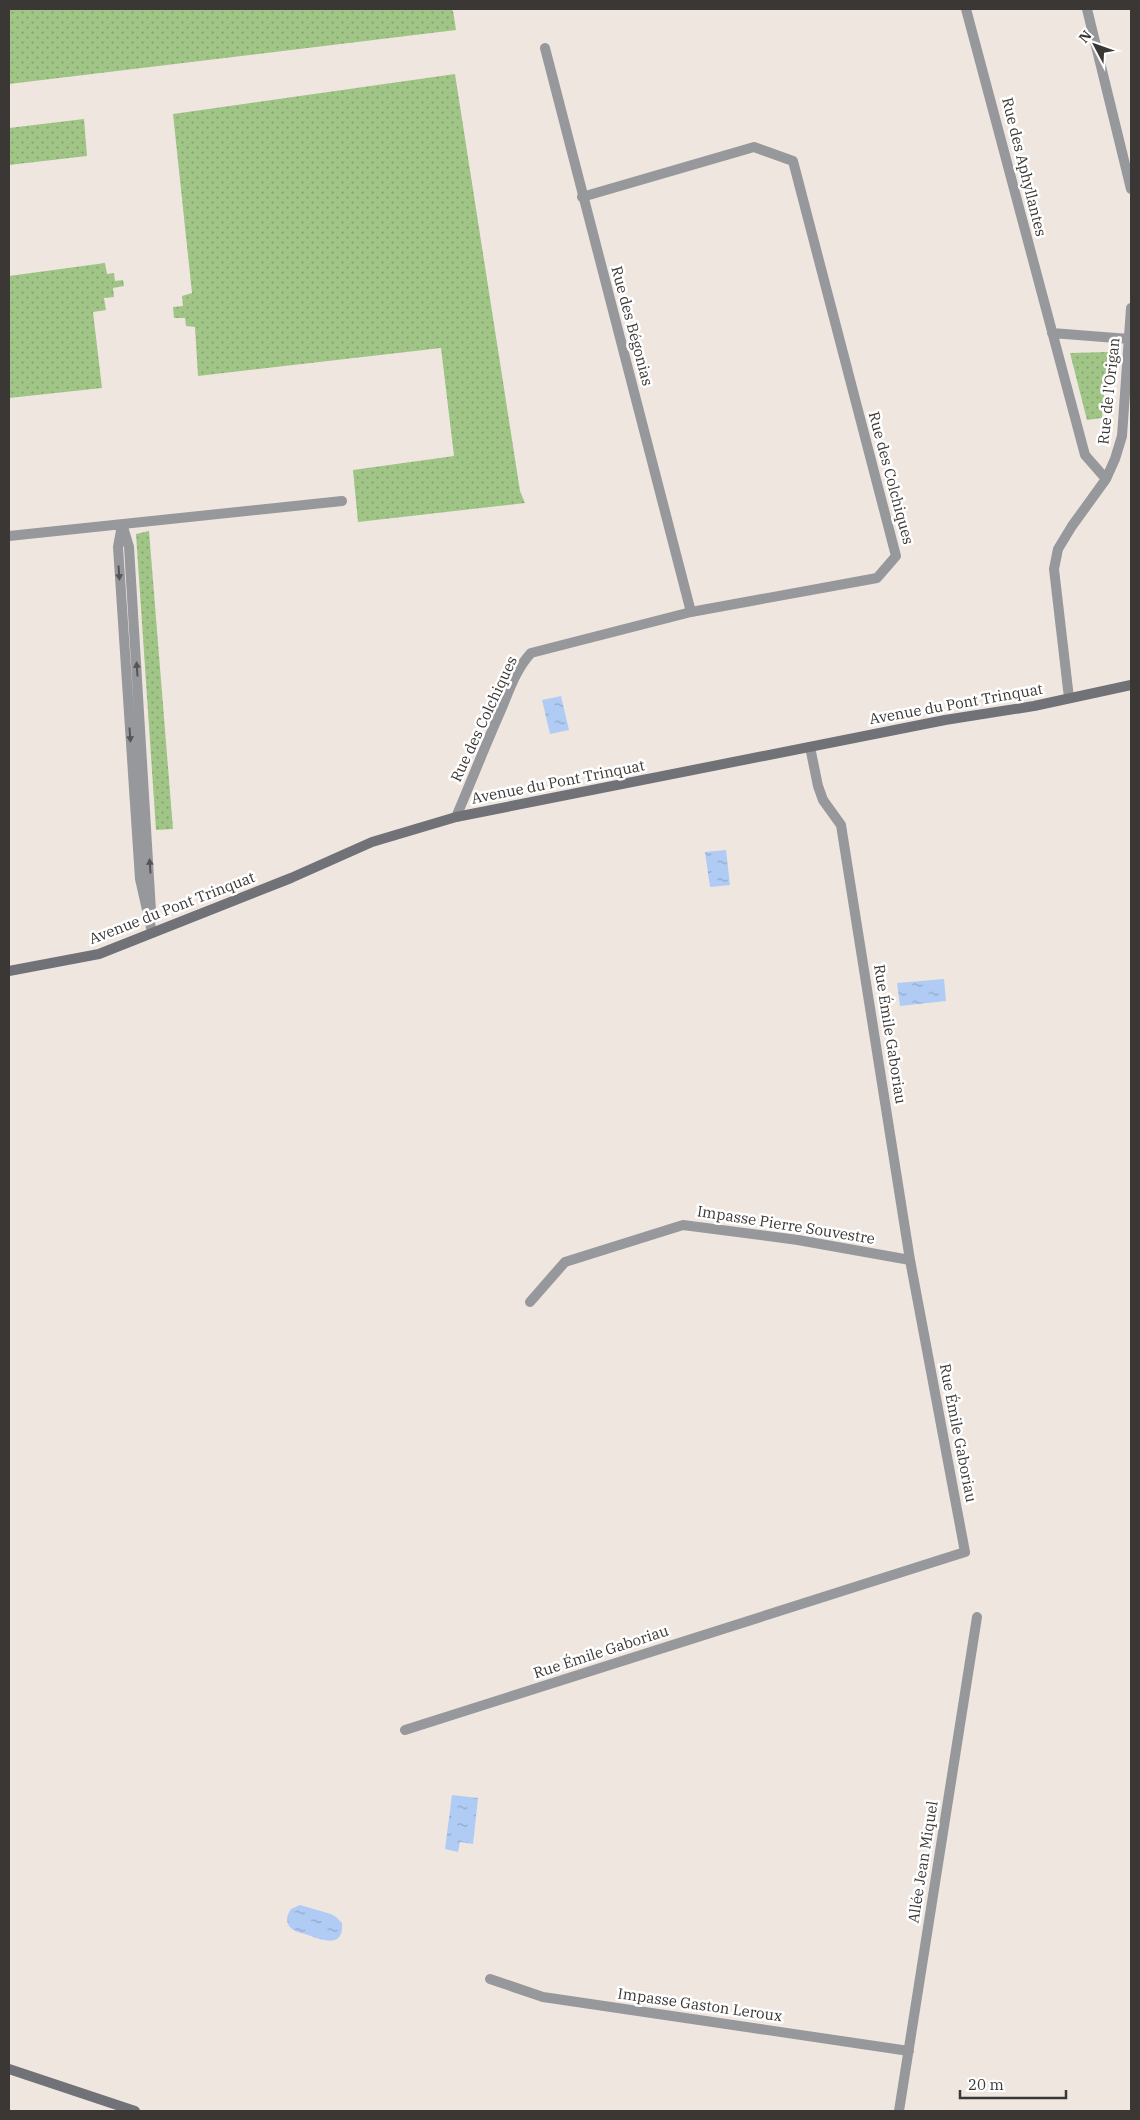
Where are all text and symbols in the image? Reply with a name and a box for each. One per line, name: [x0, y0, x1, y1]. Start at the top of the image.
north arrow: [1070, 20, 1120, 70]
text: N: [1075, 26, 1096, 47]
street label: Rue des Aphyllantes: [998, 95, 1051, 238]
street label: Rue des Bégonias: [607, 264, 658, 388]
street label: Rue de l'Origan: [1093, 336, 1124, 445]
street label: Rue des Colchiques: [865, 409, 918, 546]
one-way arrow: [116, 566, 124, 582]
street label: Rue des Colchiques: [446, 653, 521, 785]
one-way arrow: [132, 661, 140, 677]
street label: Avenue du Pont Trinquat: [868, 679, 1044, 728]
one-way arrow: [127, 728, 135, 744]
street label: Avenue du Pont Trinquat: [470, 755, 646, 808]
one-way arrow: [145, 858, 153, 874]
street label: Avenue du Pont Trinquat: [86, 867, 257, 948]
street label: Rue Émile Gaboriau: [870, 963, 911, 1105]
street label: Impasse Pierre Souvestre: [696, 1201, 876, 1248]
street label: Rue Émile Gaboriau: [936, 1362, 981, 1504]
street label: Rue Émile Gaboriau: [531, 1621, 671, 1682]
street label: Allée Jean Miquel: [903, 1799, 942, 1924]
street label: Impasse Gaston Leroux: [617, 1984, 784, 2025]
scale bar: [960, 2068, 1066, 2100]
text: 20 m: [968, 2075, 1004, 2094]

